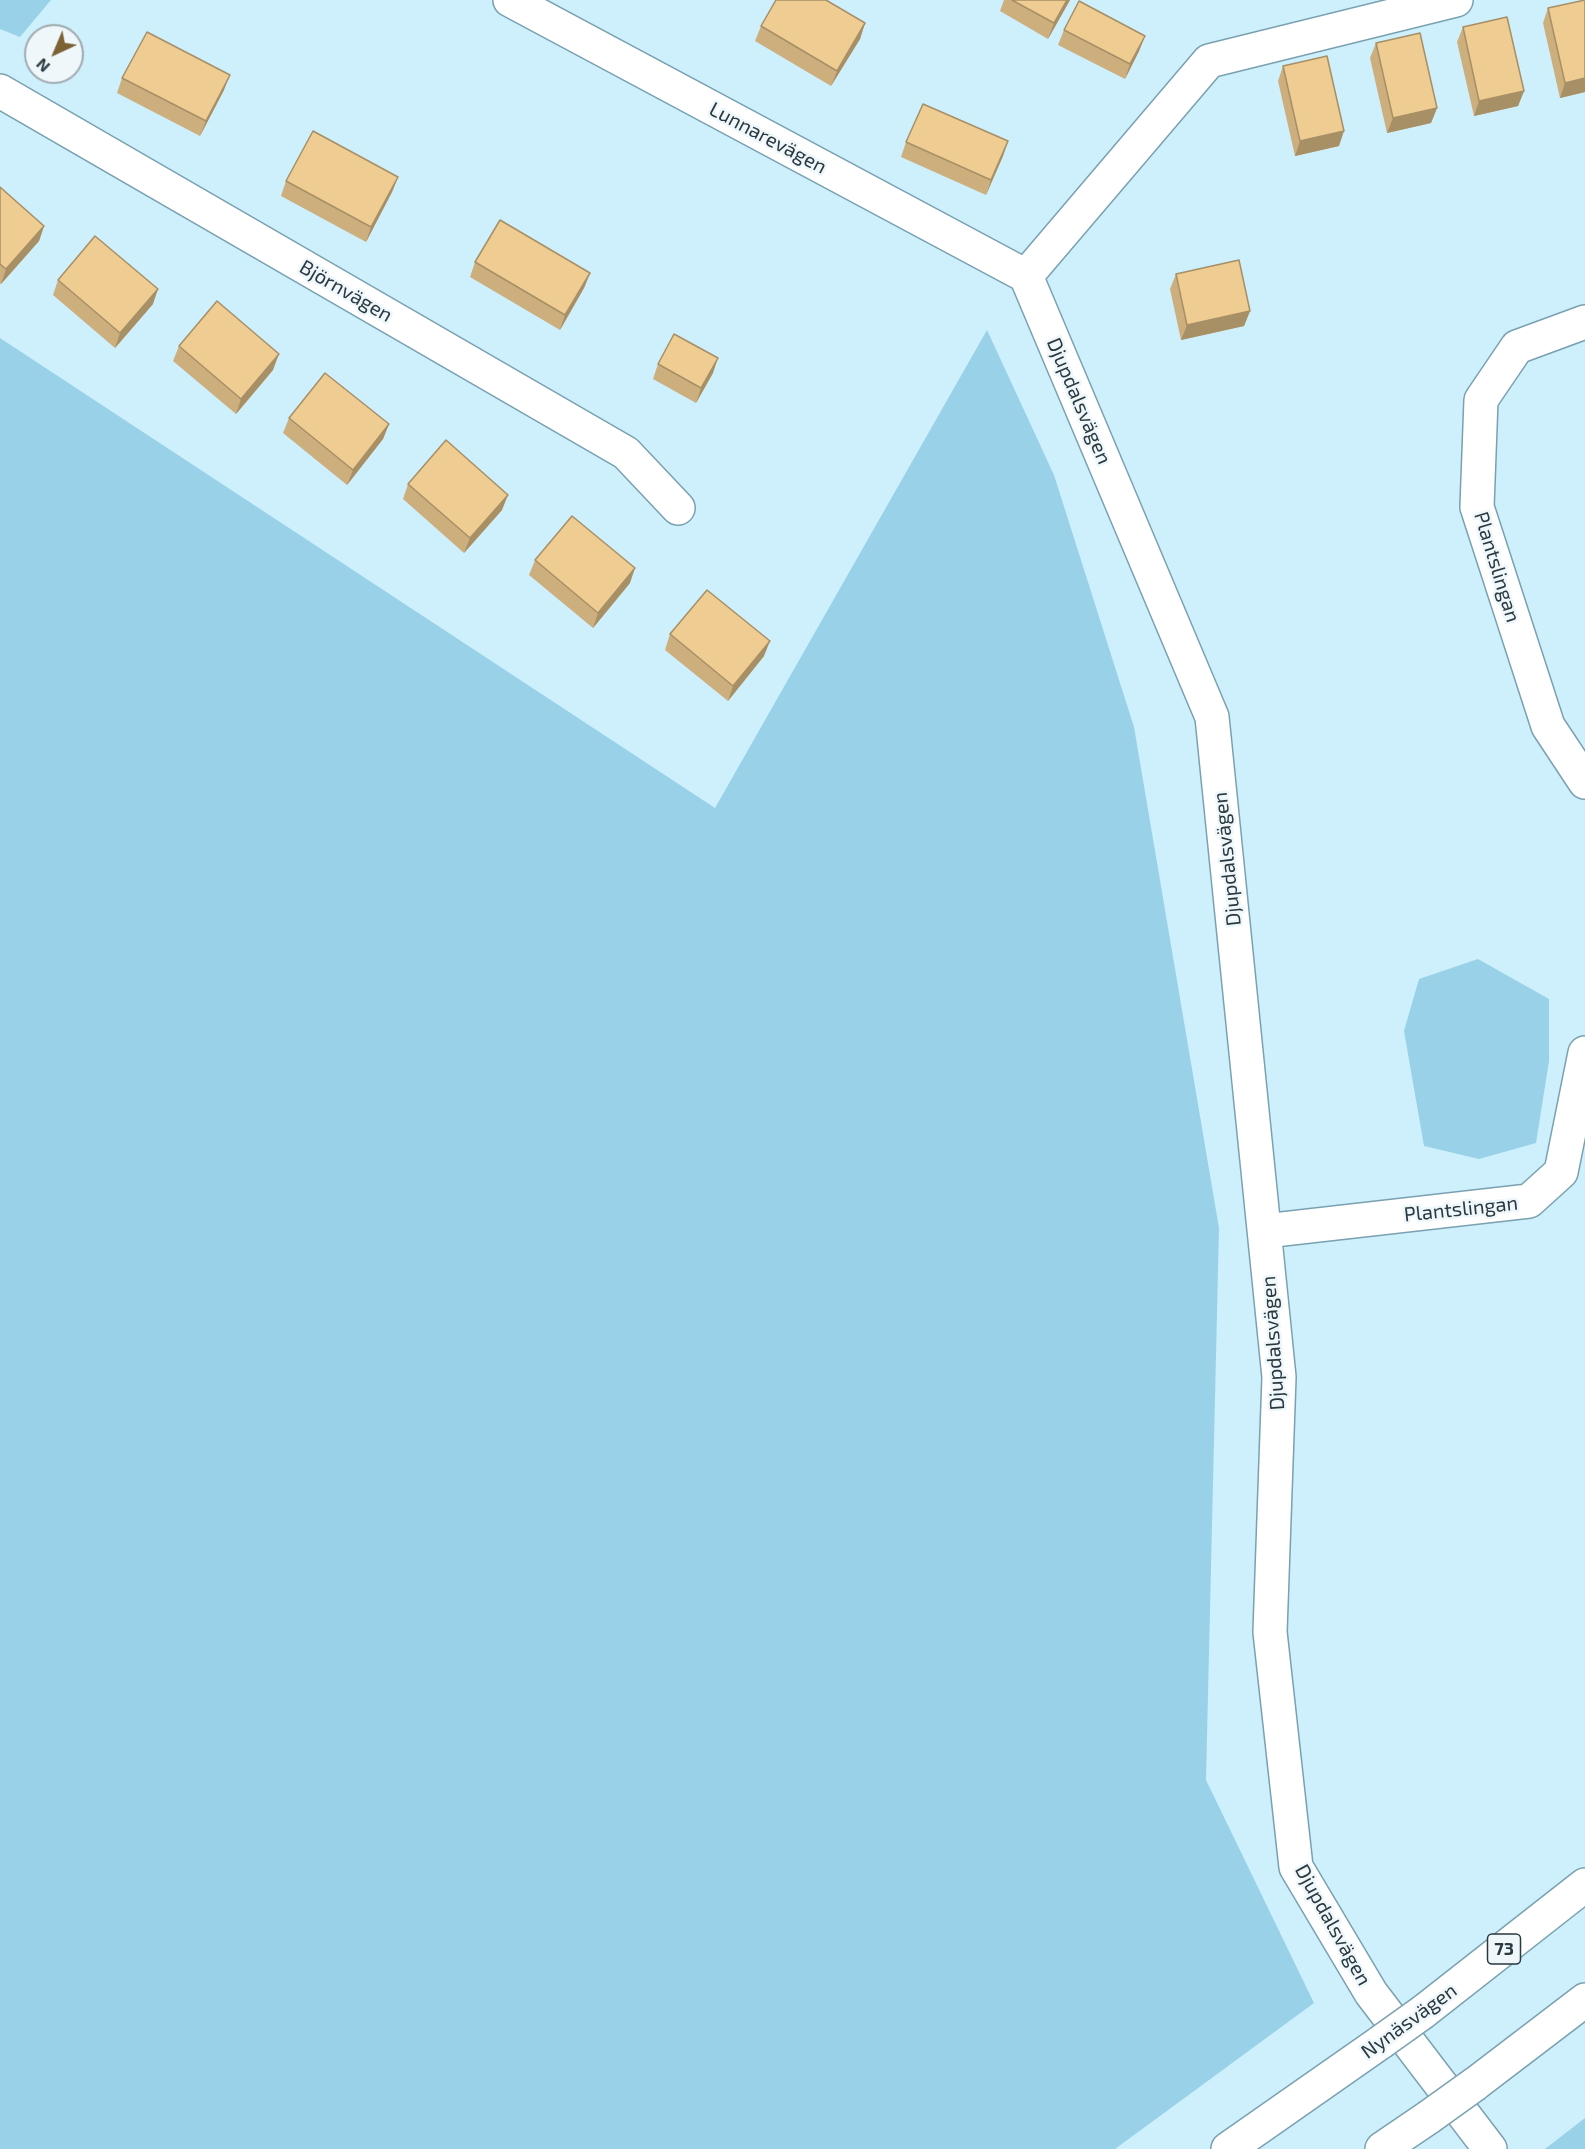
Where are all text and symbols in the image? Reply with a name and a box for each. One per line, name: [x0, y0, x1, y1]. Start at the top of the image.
north arrow: [24, 24, 84, 84]
text: N: [32, 55, 53, 77]
street label: Lunnarevägen: [705, 97, 831, 179]
street label: Björnvägen: [295, 255, 397, 327]
street label: Djupdalsvägen: [1042, 334, 1116, 468]
street label: Plantslingan: [1469, 509, 1525, 625]
street label: Djupdalsvägen: [1208, 791, 1246, 927]
street label: Plantslingan: [1403, 1191, 1519, 1227]
street label: Djupdalsvägen: [1256, 1275, 1290, 1411]
street label: Djupdalsvägen: [1290, 1860, 1376, 1990]
road number: 73: [1488, 1934, 1520, 1964]
street label: Nynäsvägen: [1357, 1978, 1461, 2064]

